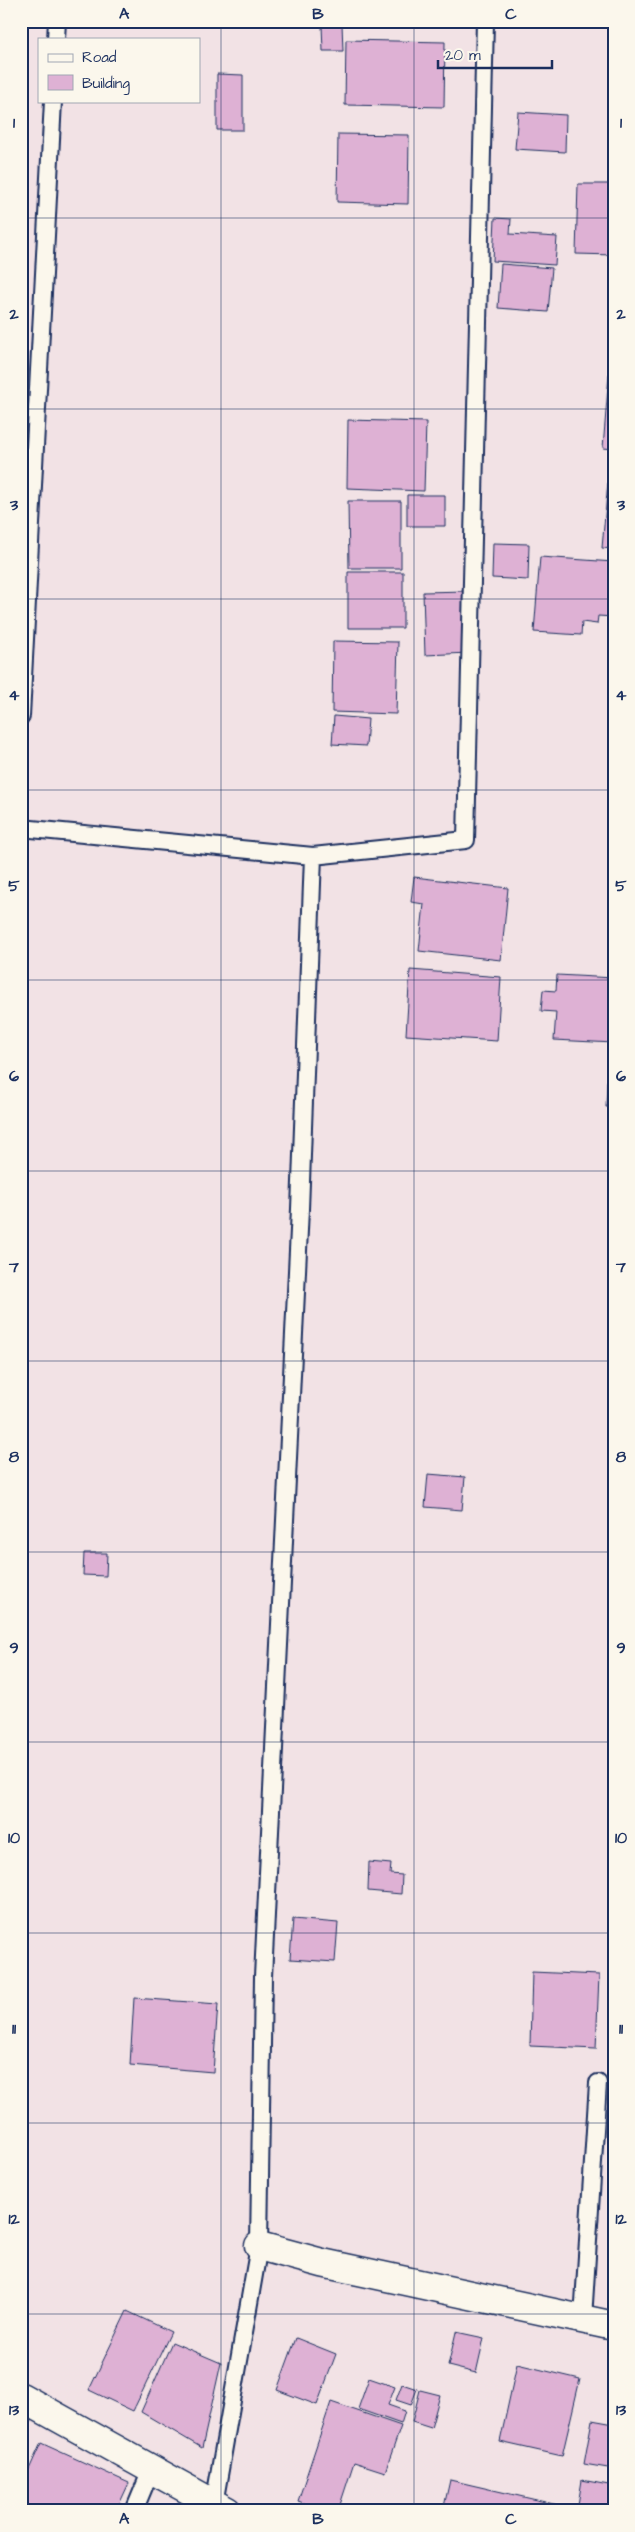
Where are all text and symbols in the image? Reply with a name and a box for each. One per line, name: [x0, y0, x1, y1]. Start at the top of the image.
text: A: [119, 3, 130, 25]
text: B: [312, 3, 324, 25]
text: C: [505, 3, 517, 25]
legend: [38, 38, 200, 102]
scale bar: [438, 38, 551, 70]
text: 20 m: [445, 45, 481, 66]
text: Road: [82, 47, 117, 68]
text: Building: [82, 73, 130, 95]
text: 1: [13, 112, 16, 134]
text: 1: [620, 112, 623, 134]
text: 2: [8, 303, 19, 325]
text: 2: [615, 303, 626, 325]
text: 3: [9, 494, 19, 516]
text: 3: [616, 494, 626, 516]
text: 4: [9, 684, 20, 706]
text: 4: [616, 684, 627, 706]
text: 5: [8, 875, 20, 897]
text: 5: [615, 875, 627, 897]
text: 6: [9, 1065, 19, 1087]
text: 6: [616, 1065, 626, 1087]
text: 7: [8, 1256, 19, 1278]
text: 7: [615, 1256, 626, 1278]
text: 8: [9, 1446, 20, 1468]
text: 8: [616, 1446, 627, 1468]
text: 9: [9, 1637, 19, 1659]
text: 9: [616, 1637, 626, 1659]
text: 10: [8, 1827, 20, 1849]
text: 10: [615, 1827, 627, 1849]
text: 11: [12, 2018, 17, 2040]
text: 11: [619, 2018, 624, 2040]
text: 12: [8, 2208, 20, 2230]
text: 12: [615, 2208, 627, 2230]
text: 13: [9, 2399, 20, 2421]
text: 13: [616, 2399, 627, 2421]
text: A: [119, 2508, 130, 2530]
text: B: [312, 2508, 324, 2530]
text: C: [505, 2508, 517, 2530]

